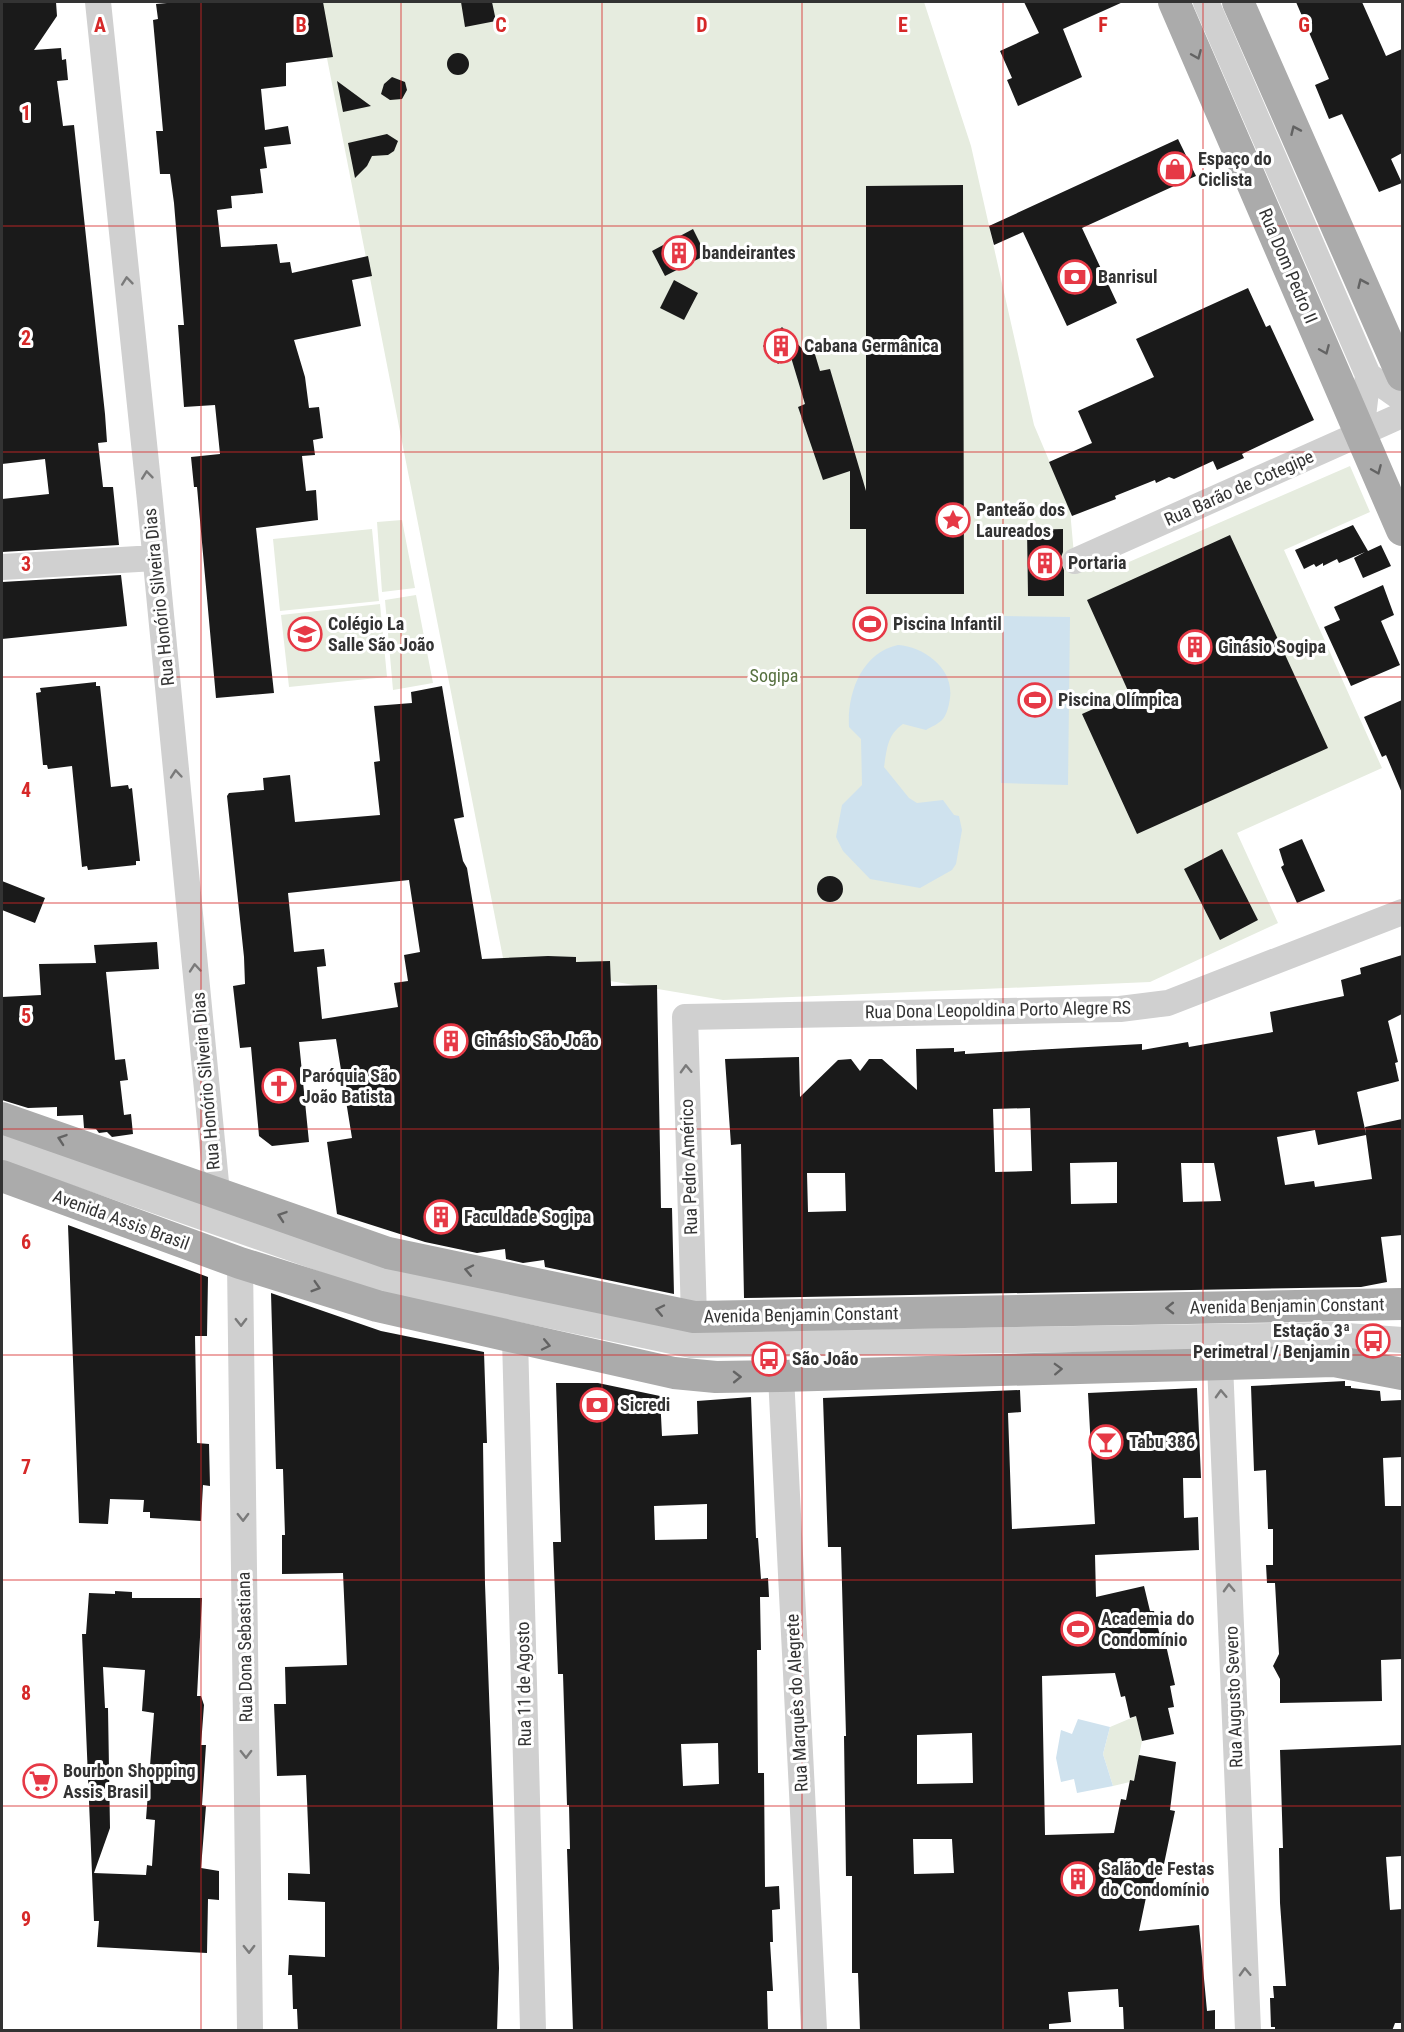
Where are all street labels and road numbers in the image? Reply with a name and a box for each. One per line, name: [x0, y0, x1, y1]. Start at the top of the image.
street label: Rua Dom Pedro II: [1255, 205, 1322, 326]
street label: Rua Barão de Cotegipe: [1161, 445, 1317, 530]
street label: Rua Honório Silveira Dias: [139, 507, 178, 687]
street label: Rua Honório Silveira Dias: [187, 991, 224, 1171]
street label: Rua Dona Leopoldina Porto Alegre RS: [865, 997, 1131, 1022]
street label: Rua Pedro Américo: [676, 1099, 701, 1235]
street label: Avenida Assis Brasil: [50, 1185, 192, 1254]
street label: Avenida Benjamin Constant: [1189, 1293, 1385, 1318]
street label: Avenida Benjamin Constant: [703, 1302, 899, 1327]
street label: Rua Dona Sebastiana: [233, 1571, 256, 1723]
street label: Rua Marquês do Alegrete: [781, 1613, 812, 1793]
street label: Rua 11 de Agosto: [512, 1621, 535, 1747]
street label: Rua Augusto Severo: [1221, 1626, 1246, 1768]

